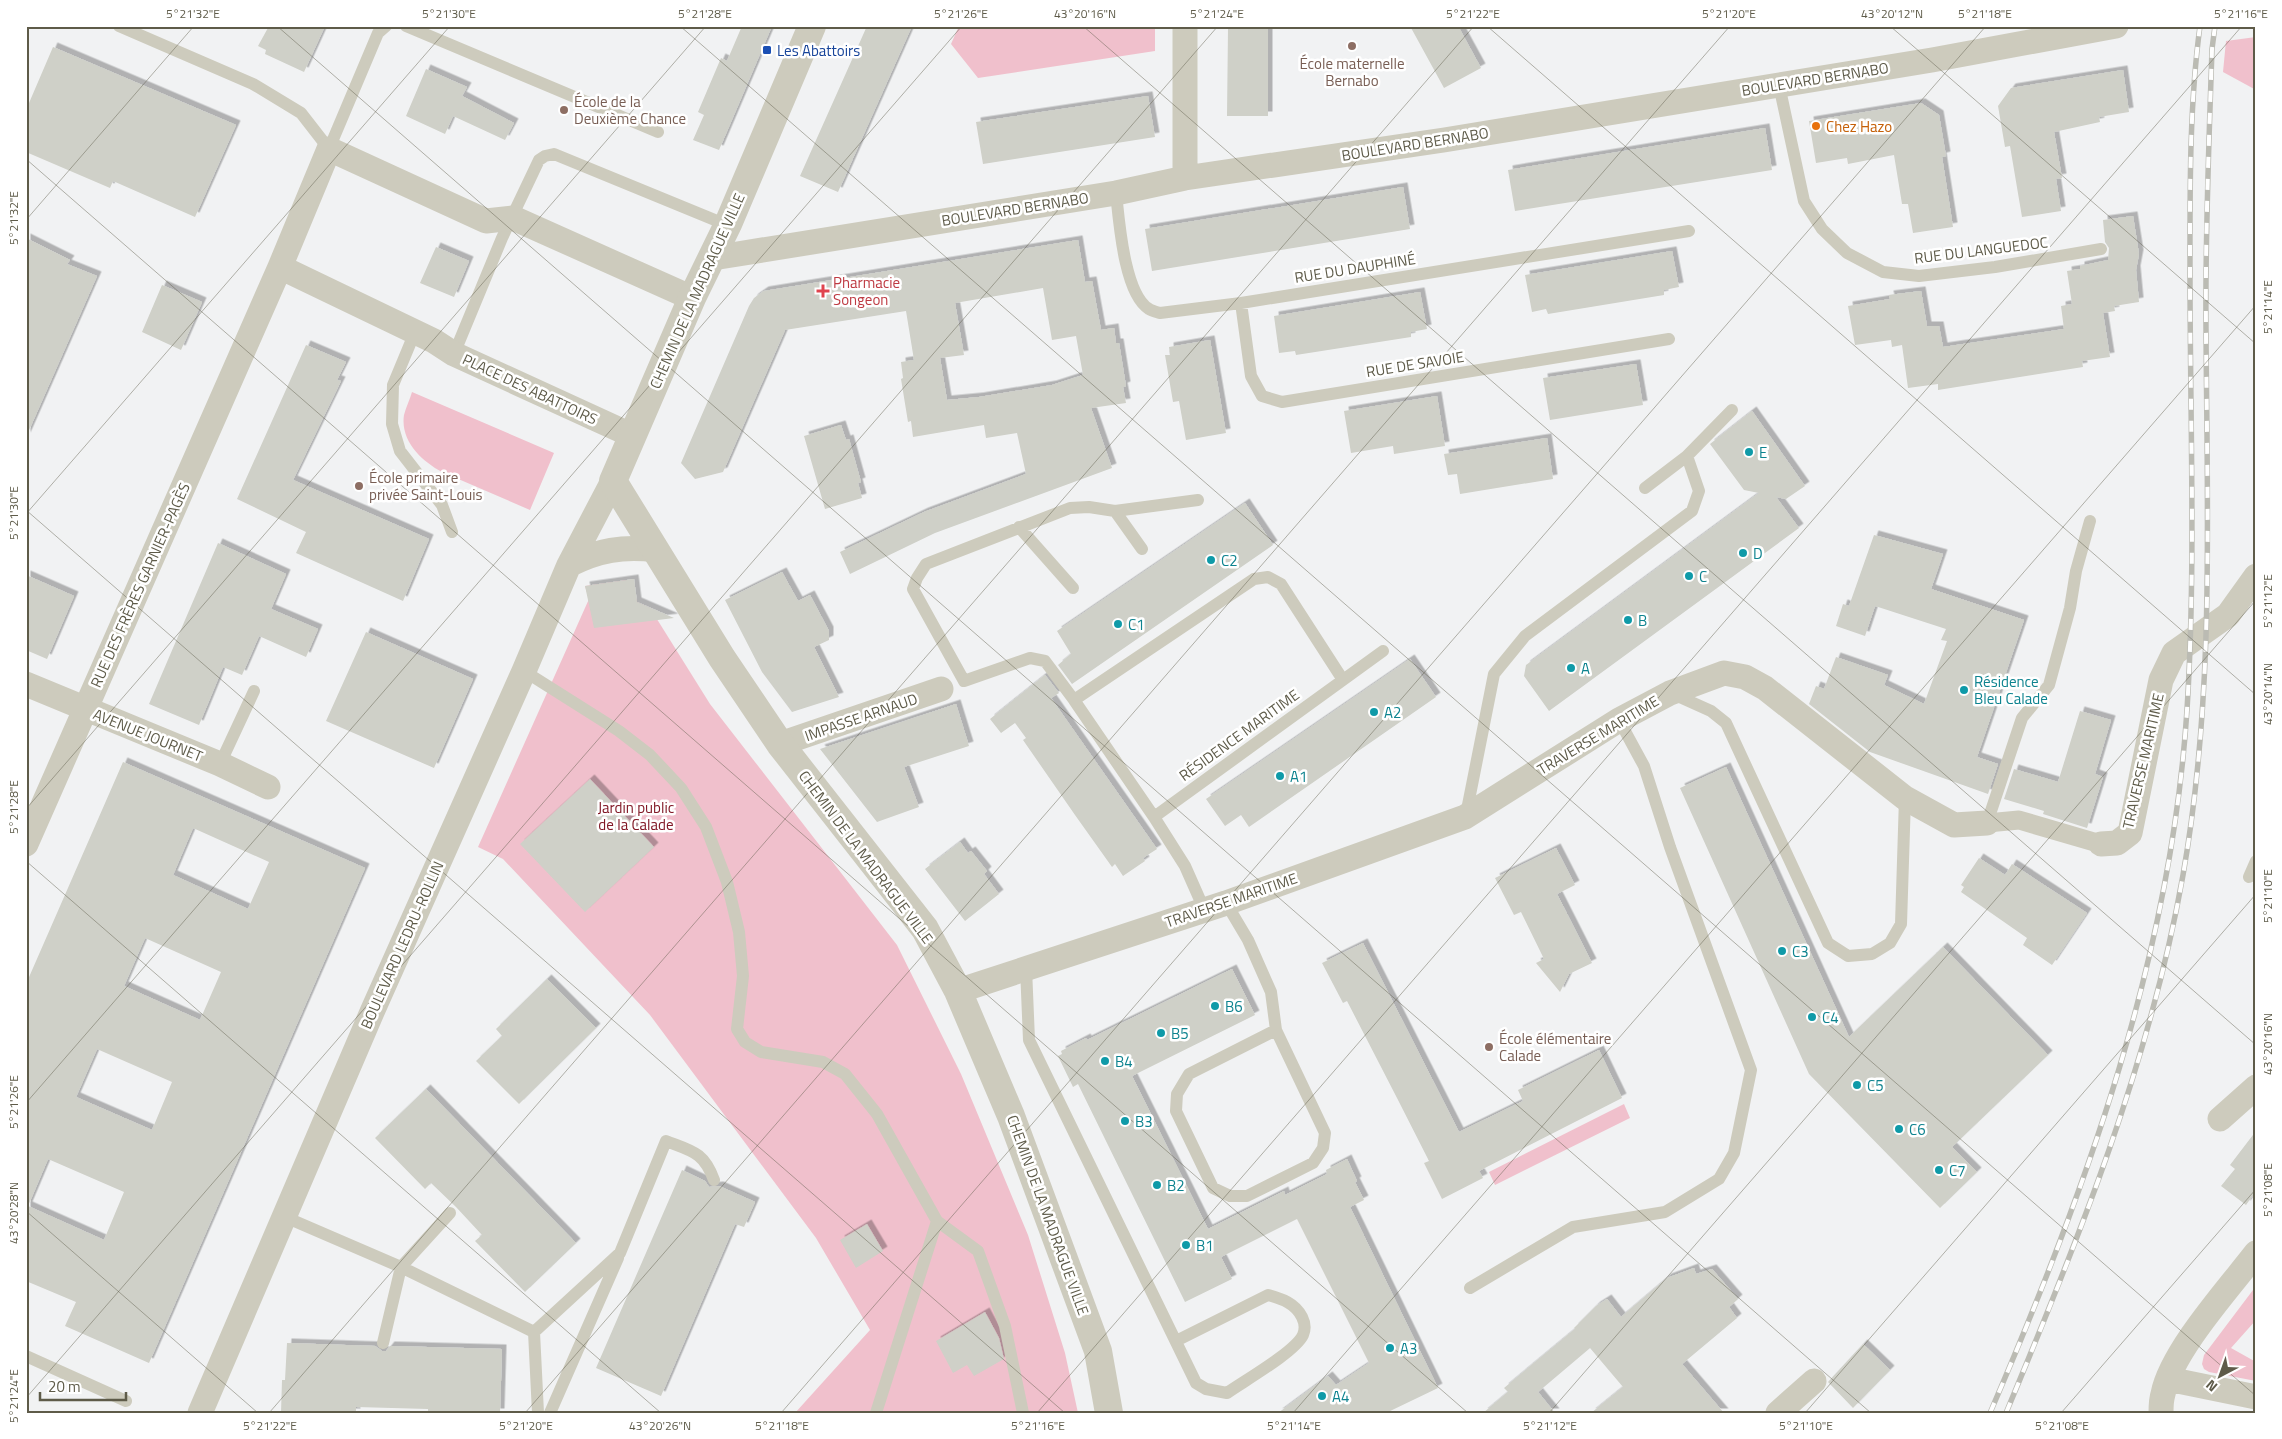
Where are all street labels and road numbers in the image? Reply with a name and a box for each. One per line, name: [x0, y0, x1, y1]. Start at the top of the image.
street label: BOULEVARD BERNABO: [1740, 56, 1890, 102]
street label: BOULEVARD BERNABO: [1340, 121, 1490, 167]
street label: BOULEVARD BERNABO: [940, 186, 1090, 232]
street label: CHEMIN DE LA MADRAGUE VILLE: [643, 190, 751, 392]
street label: RUE DU LANGUEDOC: [1913, 230, 2049, 270]
street label: RUE DU DAUPHINÉ: [1293, 247, 1417, 289]
street label: RUE DE SAVOIE: [1364, 345, 1466, 383]
street label: PLACE DES ABATTOIRS: [459, 348, 601, 430]
street label: RUE DES FRÈRES GARNIER-PAGÈS: [84, 479, 196, 691]
street label: RÉSIDENCE MARITIME: [1174, 683, 1304, 787]
street label: IMPASSE ARNAUD: [802, 687, 920, 747]
street label: TRAVERSE MARITIME: [1533, 689, 1663, 781]
street label: TRAVERSE MARITIME: [2116, 691, 2170, 831]
street label: AVENUE JOURNET: [90, 703, 206, 768]
street label: CHEMIN DE LA MADRAGUE VILLE: [793, 766, 939, 948]
street label: BOULEVARD LEDRU-ROLLIN: [355, 857, 449, 1033]
street label: TRAVERSE MARITIME: [1162, 867, 1300, 933]
street label: CHEMIN DE LA MADRAGUE VILLE: [1001, 1112, 1095, 1318]

